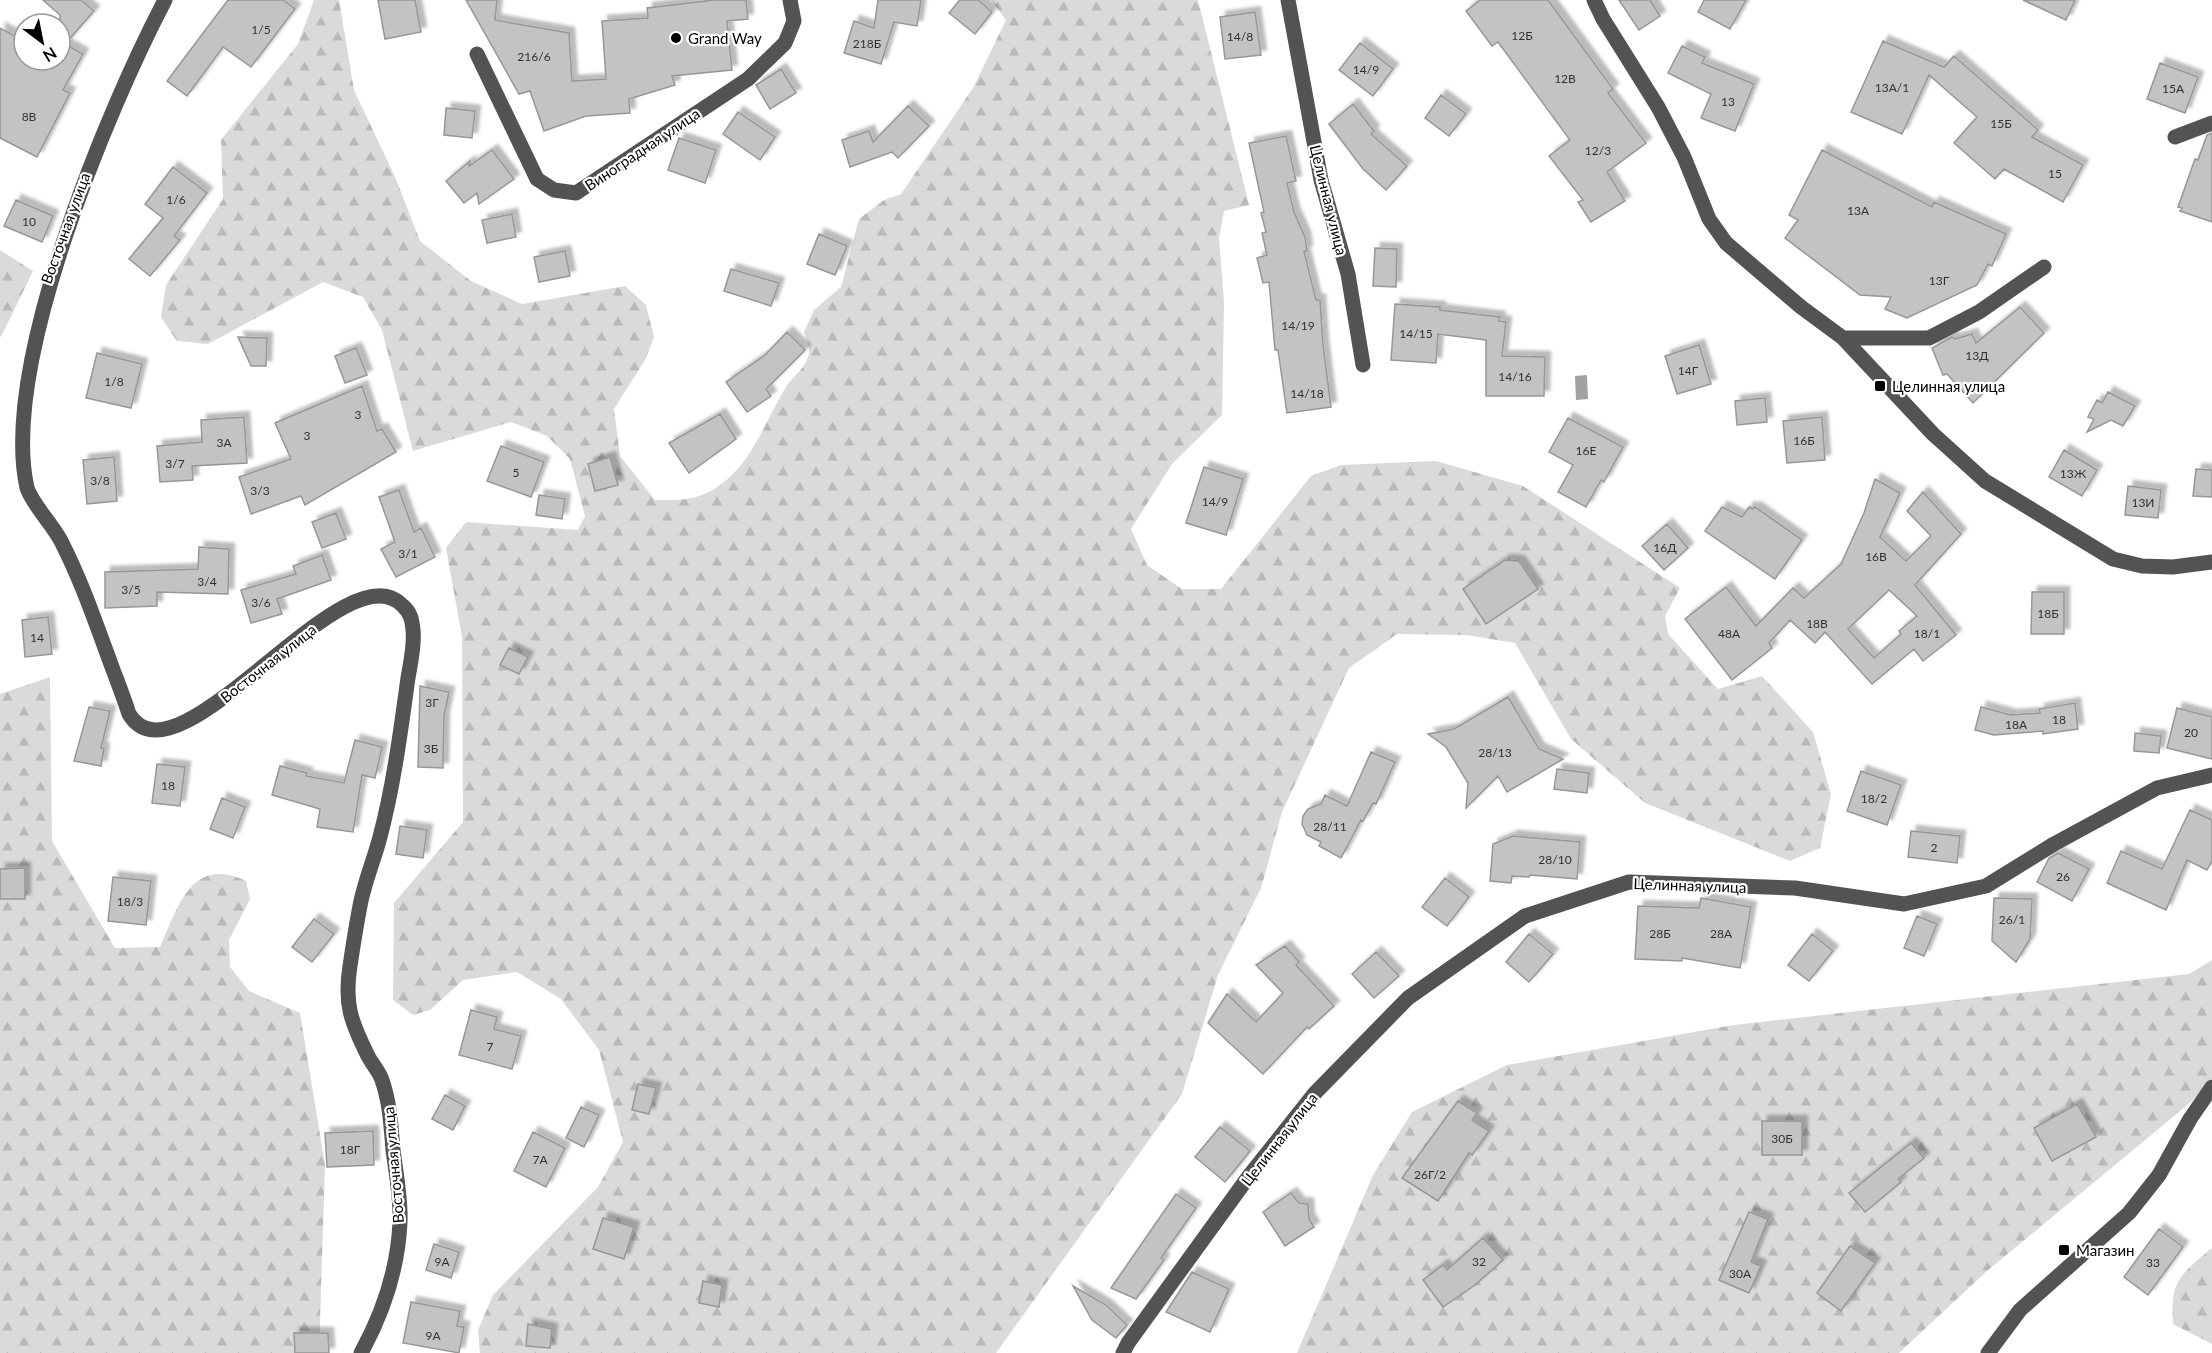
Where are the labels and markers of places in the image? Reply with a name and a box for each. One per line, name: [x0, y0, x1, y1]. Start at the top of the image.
place label: Grand Way: [688, 29, 762, 47]
marker: Grand Way: [669, 31, 683, 45]
place label: Целинная улица: [1892, 377, 2005, 395]
marker: Целинная улица: [1873, 379, 1887, 393]
place label: Магазин: [2076, 1241, 2135, 1259]
marker: Магазин: [2057, 1243, 2071, 1257]

